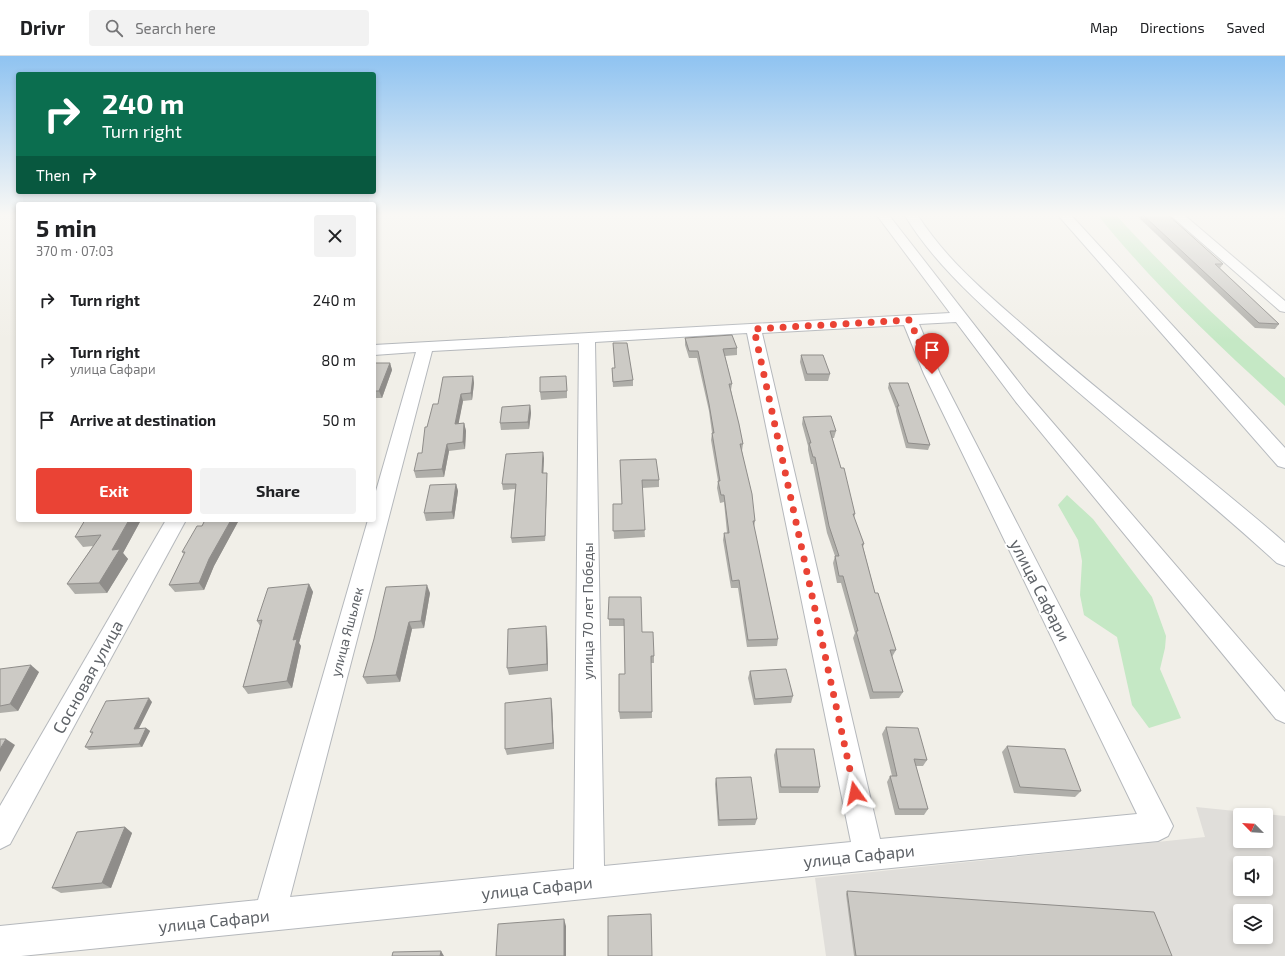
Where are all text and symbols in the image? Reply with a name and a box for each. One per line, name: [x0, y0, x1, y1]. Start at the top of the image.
search box: [89, 10, 369, 46]
text: Drivr: [20, 16, 65, 39]
icon: search: [103, 17, 125, 39]
text: Search here: [135, 19, 216, 37]
text: Map: [1090, 19, 1118, 36]
text: Directions: [1140, 19, 1205, 36]
text: Saved: [1227, 19, 1265, 36]
text: 240 m: [102, 86, 185, 120]
icon: right: [36, 88, 88, 140]
text: Turn right: [102, 120, 182, 142]
icon: right: [78, 164, 100, 186]
text: Then: [36, 166, 70, 184]
text: 5 min: [36, 213, 97, 242]
button: close: [314, 215, 356, 257]
text: 370 m · 07:03: [36, 243, 114, 259]
icon: right: [36, 289, 58, 311]
text: Turn right: [70, 291, 140, 309]
text: 240 m: [313, 291, 356, 309]
pin: [915, 333, 949, 374]
icon: arrive: [921, 339, 943, 361]
text: Turn right: [70, 343, 140, 361]
icon: right: [36, 349, 58, 371]
text: 80 m: [321, 351, 356, 369]
text: улица Сафари: [70, 361, 156, 377]
icon: arrive: [36, 409, 58, 431]
text: Arrive at destination: [70, 411, 216, 429]
text: 50 m: [322, 411, 356, 429]
button: Exit: [36, 468, 192, 514]
button: Share: [200, 468, 356, 514]
street label: улица Сафари: [1006, 535, 1075, 644]
street label: улица 70 лет Победы: [579, 542, 596, 680]
street label: улица Яшьлек: [326, 585, 367, 679]
street label: Сосновая улица: [48, 616, 127, 737]
position arrow: [834, 772, 876, 814]
north arrow: [1233, 808, 1273, 848]
map controls: [1233, 808, 1273, 944]
street label: улица Сафари: [802, 839, 916, 872]
button: sound: [1233, 856, 1273, 896]
street label: улица Сафари: [480, 871, 594, 904]
street label: улица Сафари: [157, 904, 271, 937]
button: layers: [1233, 904, 1273, 944]

